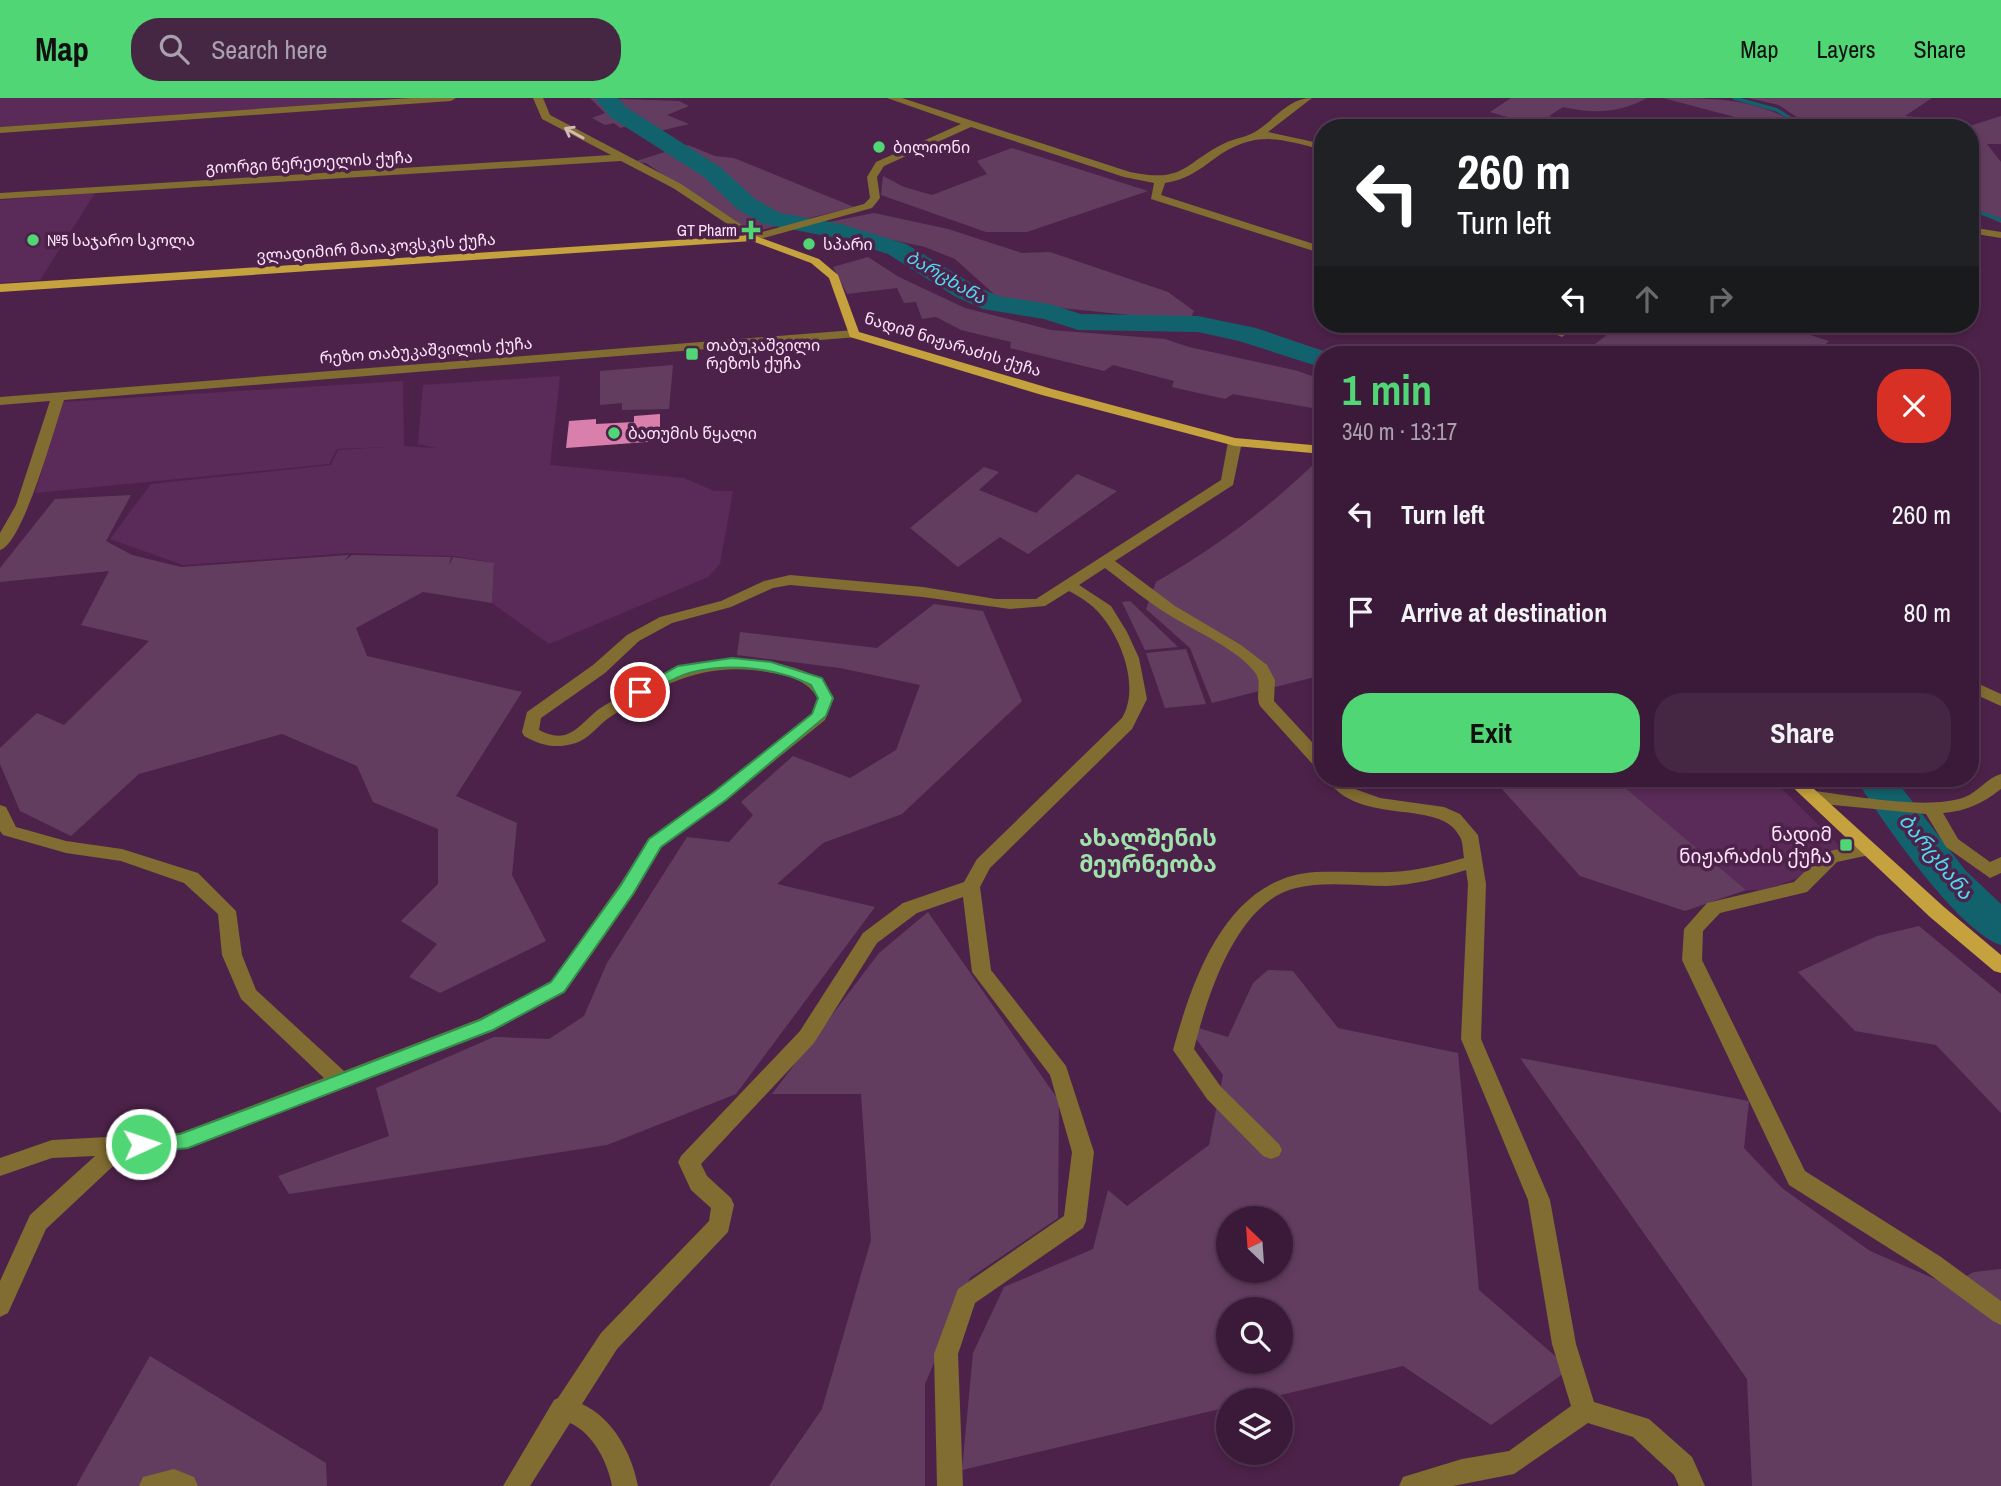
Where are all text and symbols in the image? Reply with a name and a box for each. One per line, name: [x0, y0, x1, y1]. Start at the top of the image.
search box: [131, 18, 621, 81]
text: Map: [35, 27, 89, 71]
icon: search: [155, 30, 193, 68]
text: Search here: [211, 32, 327, 67]
text: Map: [1740, 33, 1778, 65]
text: Layers: [1816, 33, 1875, 65]
text: Share: [1913, 33, 1966, 65]
one-way arrow: [564, 126, 585, 139]
place label: ბილიონი: [893, 136, 970, 158]
text: 260 m: [1457, 138, 1571, 204]
marker: ბილიონი: [871, 139, 887, 155]
street label: გიორგი წერეთელის ქუჩა: [205, 146, 413, 178]
icon: left: [1342, 147, 1433, 238]
text: Turn left: [1457, 201, 1551, 244]
place label: GT Pharm: [677, 219, 737, 241]
marker: GT Pharm: [743, 222, 759, 238]
street label: ვლადიმირ მაიაკოვსკის ქუჩა: [256, 228, 496, 266]
place label: №5 საჯარო სკოლა: [47, 229, 195, 251]
marker: №5 საჯარო სკოლა: [25, 232, 41, 248]
place label: სპარი: [823, 233, 873, 255]
marker: სპარი: [801, 236, 817, 252]
water label: ბარცხანა: [901, 244, 991, 310]
icon: left: [1555, 280, 1593, 318]
icon: ahead: [1628, 280, 1666, 318]
icon: right: [1701, 280, 1739, 318]
street label: ნადიმ ნიჟარაძის ქუჩა: [862, 307, 1044, 381]
street label: რეზო თაბუკაშვილის ქუჩა: [319, 332, 533, 368]
place label: თაბუკაშვილი რეზოს ქუჩა: [706, 334, 820, 374]
marker: თაბუკაშვილი რეზოს ქუჩა: [684, 346, 700, 362]
text: 1 min: [1342, 362, 1432, 418]
button: close: [1877, 369, 1951, 443]
text: 340 m · 13:17: [1342, 416, 1457, 447]
place label: ბათუმის წყალი: [628, 422, 757, 444]
marker: ბათუმის წყალი: [606, 425, 622, 441]
icon: left: [1342, 495, 1380, 533]
text: Turn left: [1401, 497, 1485, 532]
text: 260 m: [1892, 497, 1951, 532]
icon: arrive: [1342, 593, 1380, 631]
text: Arrive at destination: [1401, 595, 1607, 630]
text: 80 m: [1904, 595, 1951, 630]
pin: [610, 662, 670, 722]
icon: arrive: [621, 673, 659, 711]
button: Exit: [1342, 693, 1640, 773]
button: Share: [1654, 693, 1951, 773]
water label: ბარცხანა: [1892, 807, 1980, 906]
place label: ნადიმ ნიჟარაძის ქუჩა: [1679, 821, 1832, 869]
district label: ახალშენის მეურნეობა: [1079, 822, 1217, 879]
marker: ნადიმ ნიჟარაძის ქუჩა: [1838, 837, 1854, 853]
position arrow: [104, 1107, 178, 1181]
north arrow: [1216, 1206, 1293, 1283]
map controls: [1216, 1206, 1293, 1465]
button: search: [1216, 1297, 1293, 1374]
button: layers: [1216, 1388, 1293, 1465]

